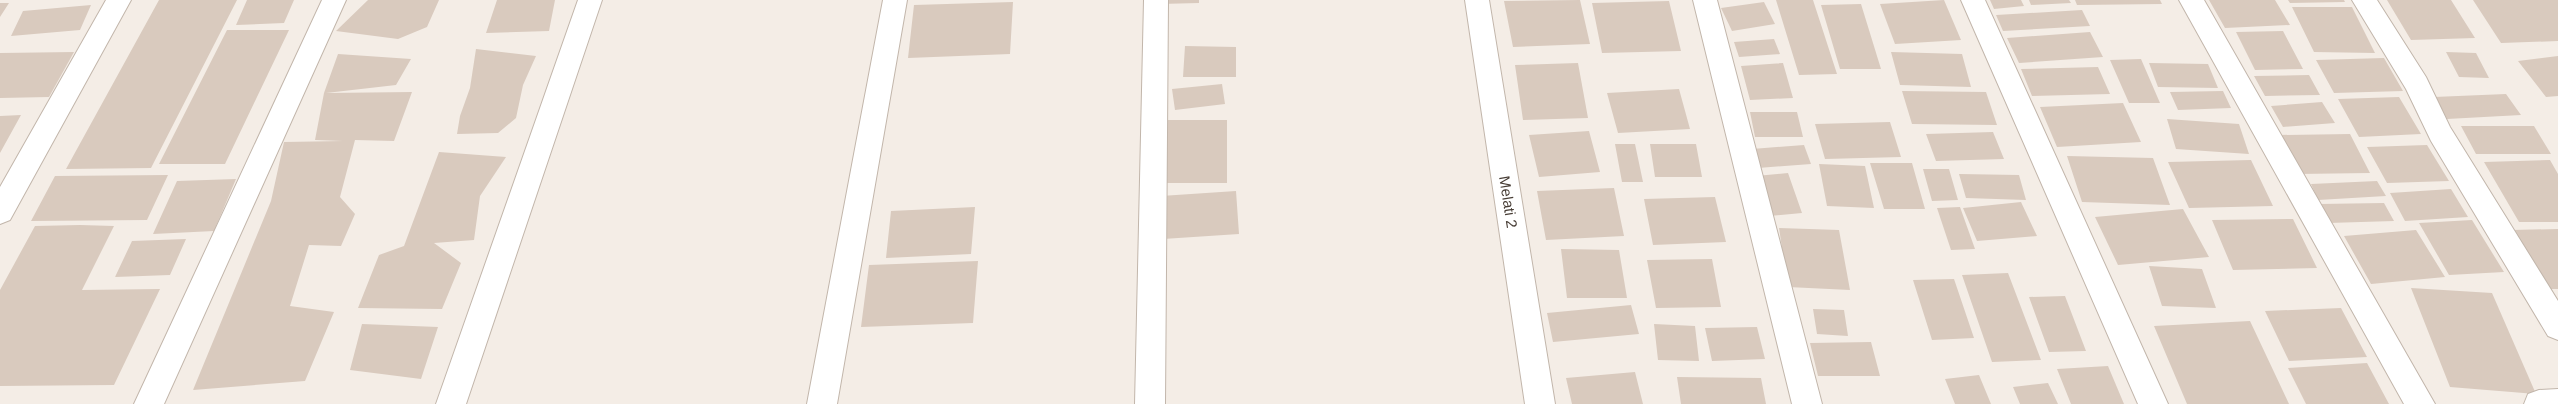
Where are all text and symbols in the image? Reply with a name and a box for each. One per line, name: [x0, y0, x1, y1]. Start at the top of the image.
street label: Melati 2: [1496, 175, 1521, 229]

